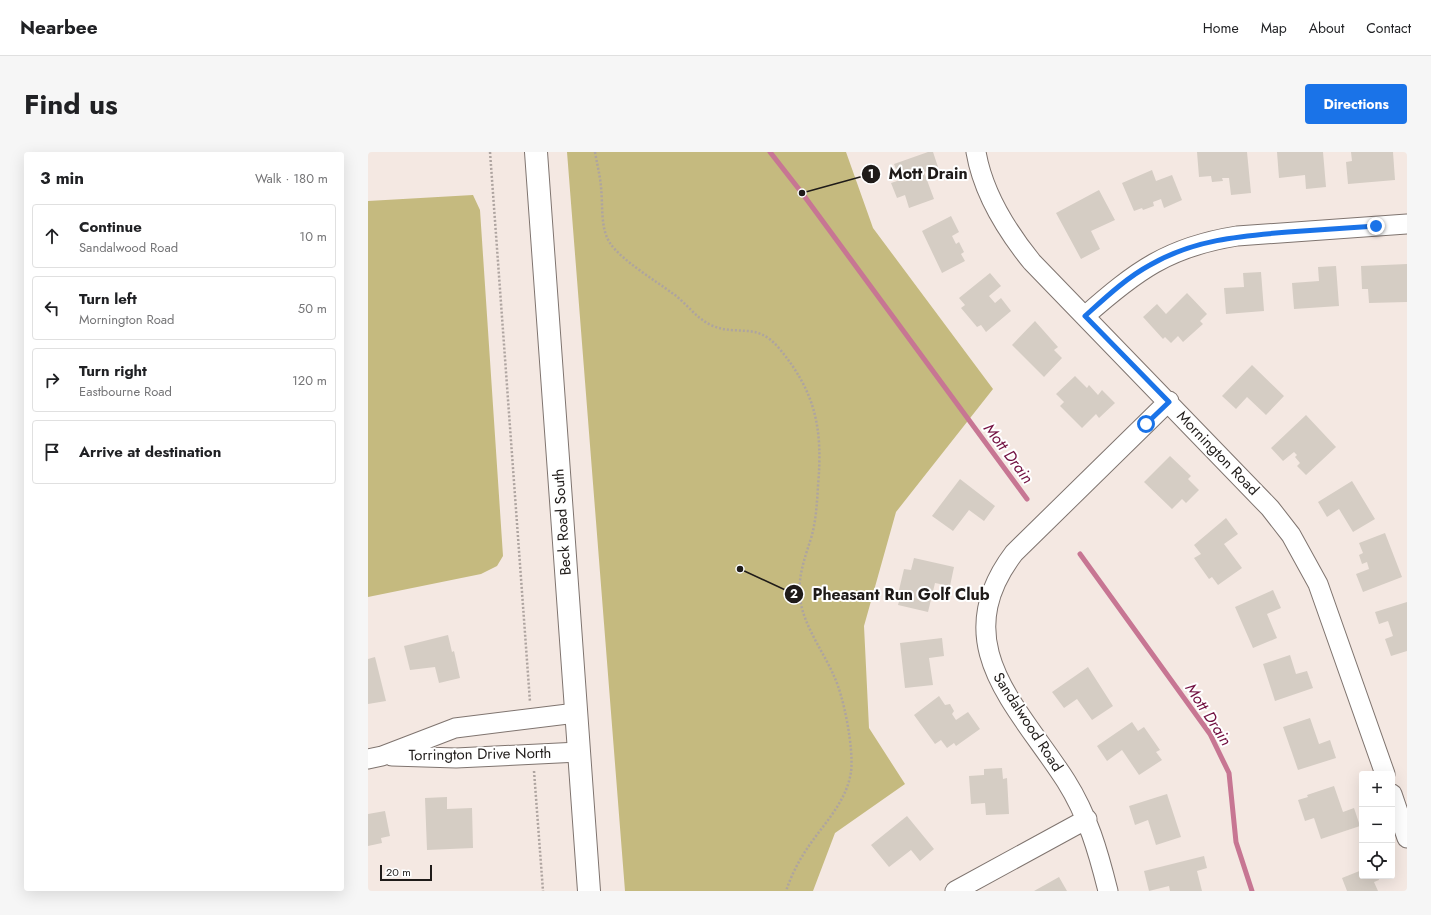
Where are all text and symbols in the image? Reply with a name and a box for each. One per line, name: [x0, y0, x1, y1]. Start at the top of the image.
text: Nearbee: [20, 14, 98, 41]
text: Home: [1203, 18, 1239, 38]
text: Map: [1261, 18, 1287, 38]
text: About: [1309, 18, 1344, 38]
text: Contact: [1366, 18, 1411, 38]
text: Find us: [24, 84, 118, 125]
button: Directions: [1305, 84, 1407, 124]
callout: Mott Drain: [861, 160, 976, 188]
text: Mott Drain: [888, 162, 968, 185]
text: 1: [868, 165, 874, 183]
text: 3 min: [40, 166, 84, 190]
text: Walk · 180 m: [255, 169, 328, 188]
text: Continue: [79, 216, 142, 238]
route end: [1367, 217, 1385, 235]
icon: ahead: [41, 225, 63, 247]
text: 10 m: [299, 227, 327, 246]
text: Sandalwood Road: [79, 238, 178, 257]
text: Turn left: [79, 288, 137, 310]
icon: left: [41, 297, 63, 319]
text: 50 m: [298, 299, 327, 318]
text: Mornington Road: [79, 310, 175, 329]
text: Turn right: [79, 360, 147, 382]
icon: right: [41, 369, 63, 391]
text: 120 m: [292, 371, 327, 390]
text: Eastbourne Road: [79, 382, 172, 401]
street label: Mornington Road: [1172, 406, 1264, 500]
route start: [1137, 415, 1155, 433]
water label: Mott Drain: [978, 418, 1039, 488]
icon: arrive: [41, 441, 63, 463]
text: Arrive at destination: [79, 441, 221, 463]
street label: Beck Road South: [547, 468, 577, 576]
callout: Pheasant Run Golf Club: [784, 580, 997, 608]
text: Pheasant Run Golf Club: [812, 583, 990, 606]
text: 2: [790, 585, 798, 603]
street label: Sandalwood Road: [988, 668, 1068, 776]
water label: Mott Drain: [1180, 679, 1237, 750]
street label: Torrington Drive North: [408, 742, 552, 766]
map controls: [1359, 771, 1395, 879]
button: +: [1359, 771, 1395, 807]
button: −: [1359, 807, 1395, 843]
button: locate: [1359, 843, 1395, 879]
scale bar: [380, 863, 432, 882]
text: 20 m: [386, 864, 411, 880]

